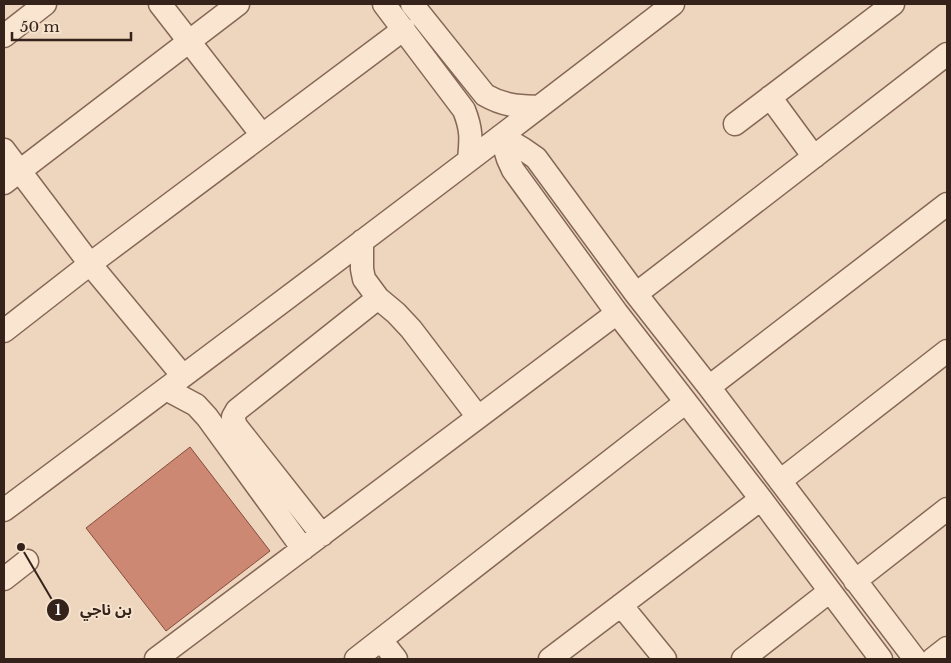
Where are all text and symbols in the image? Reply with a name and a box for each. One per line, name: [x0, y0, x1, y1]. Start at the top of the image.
scale bar: [12, 10, 131, 42]
text: 50 m: [20, 17, 60, 36]
callout: بن ناجي: [45, 595, 142, 625]
text: 1: [55, 600, 62, 619]
text: بن ناجي: [80, 600, 132, 621]

